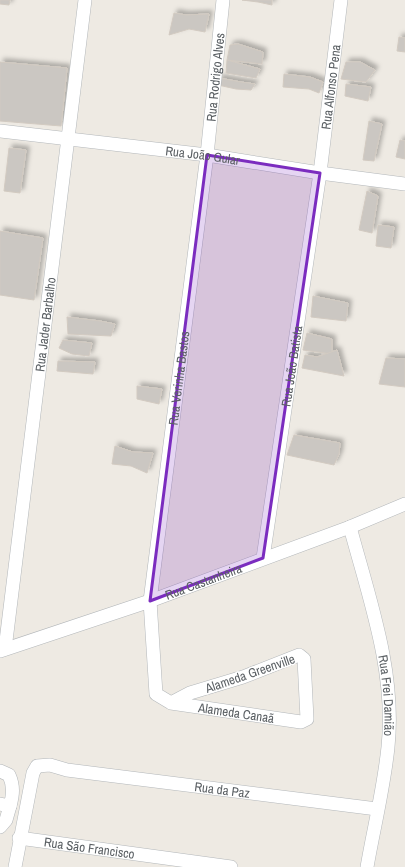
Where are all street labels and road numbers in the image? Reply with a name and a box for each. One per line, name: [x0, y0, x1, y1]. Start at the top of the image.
street label: Rua Rodrigo Alves: [202, 32, 229, 123]
street label: Rua Alfonso Pena: [317, 43, 345, 130]
street label: Rua João Gular: [164, 142, 241, 169]
street label: Rua Jader Barbalho: [31, 276, 60, 373]
street label: Rua João Batista: [277, 324, 306, 408]
street label: Rua Verinha Bastos: [165, 330, 193, 426]
street label: Rua Castanheira: [163, 560, 244, 604]
street label: Alameda Greenville: [202, 650, 297, 697]
street label: Rua Frei Damião: [374, 653, 397, 737]
street label: Alameda Canaã: [196, 699, 275, 727]
street label: Rua da Paz: [193, 778, 251, 802]
street label: Rua São Francisco: [43, 834, 136, 863]

